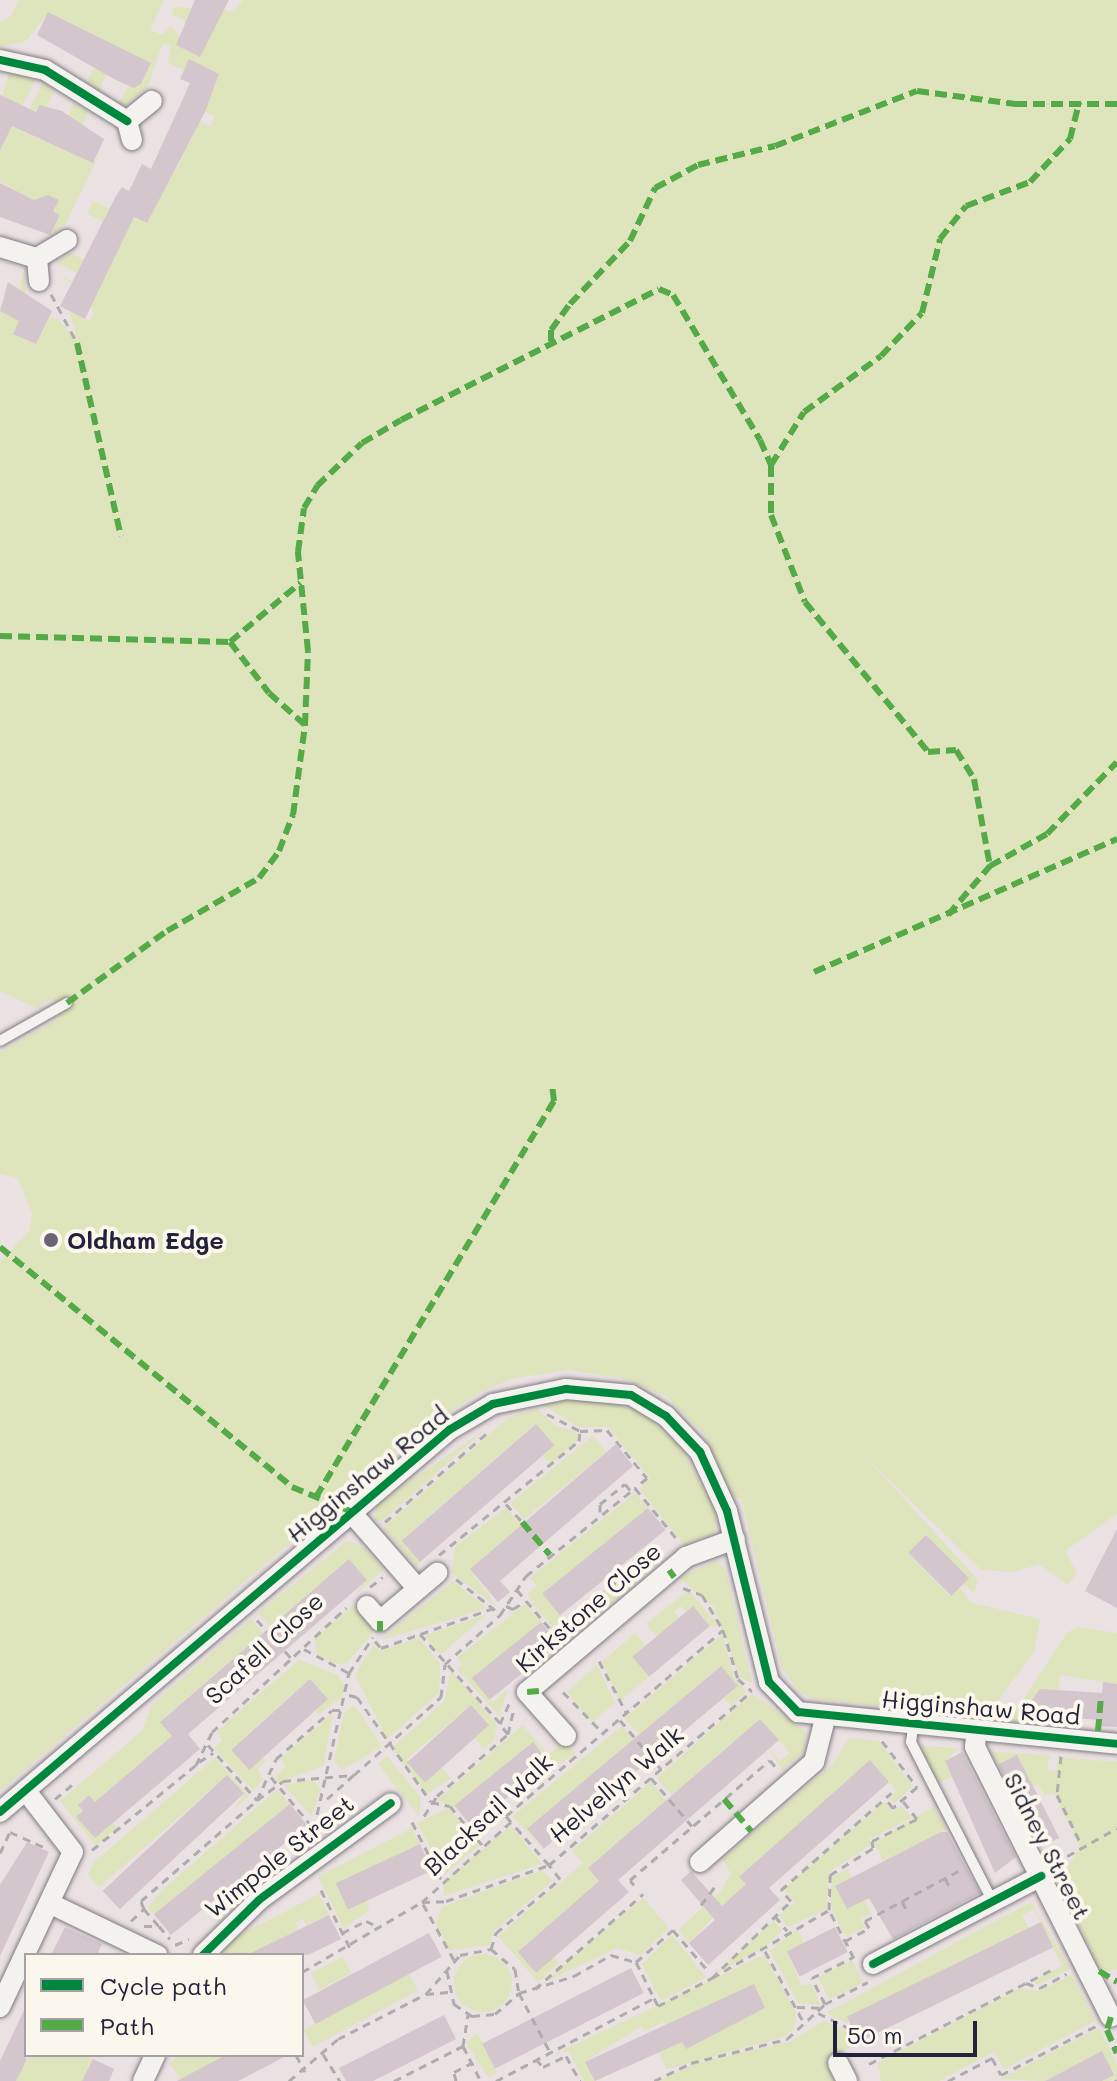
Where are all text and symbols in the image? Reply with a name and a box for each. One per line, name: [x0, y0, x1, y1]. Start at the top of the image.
place label: Oldham Edge: [67, 1226, 224, 1254]
marker: Oldham Edge: [42, 1231, 60, 1249]
street label: Higginshaw Road: [281, 1400, 453, 1548]
street label: Kirkstone Close: [510, 1536, 666, 1678]
street label: Scafell Close: [199, 1586, 329, 1710]
street label: Higginshaw Road: [881, 1684, 1081, 1730]
street label: Helvellyn Walk: [543, 1720, 689, 1848]
street label: Blacksail Walk: [418, 1747, 558, 1881]
street label: Sidney Street: [999, 1768, 1097, 1924]
street label: Wimpole Street: [199, 1789, 359, 1923]
legend: [24, 1953, 304, 2057]
text: Cycle path: [100, 1970, 226, 2001]
scale bar: [837, 2005, 981, 2055]
text: Path: [100, 2010, 154, 2041]
text: 50 m: [847, 2019, 903, 2050]

